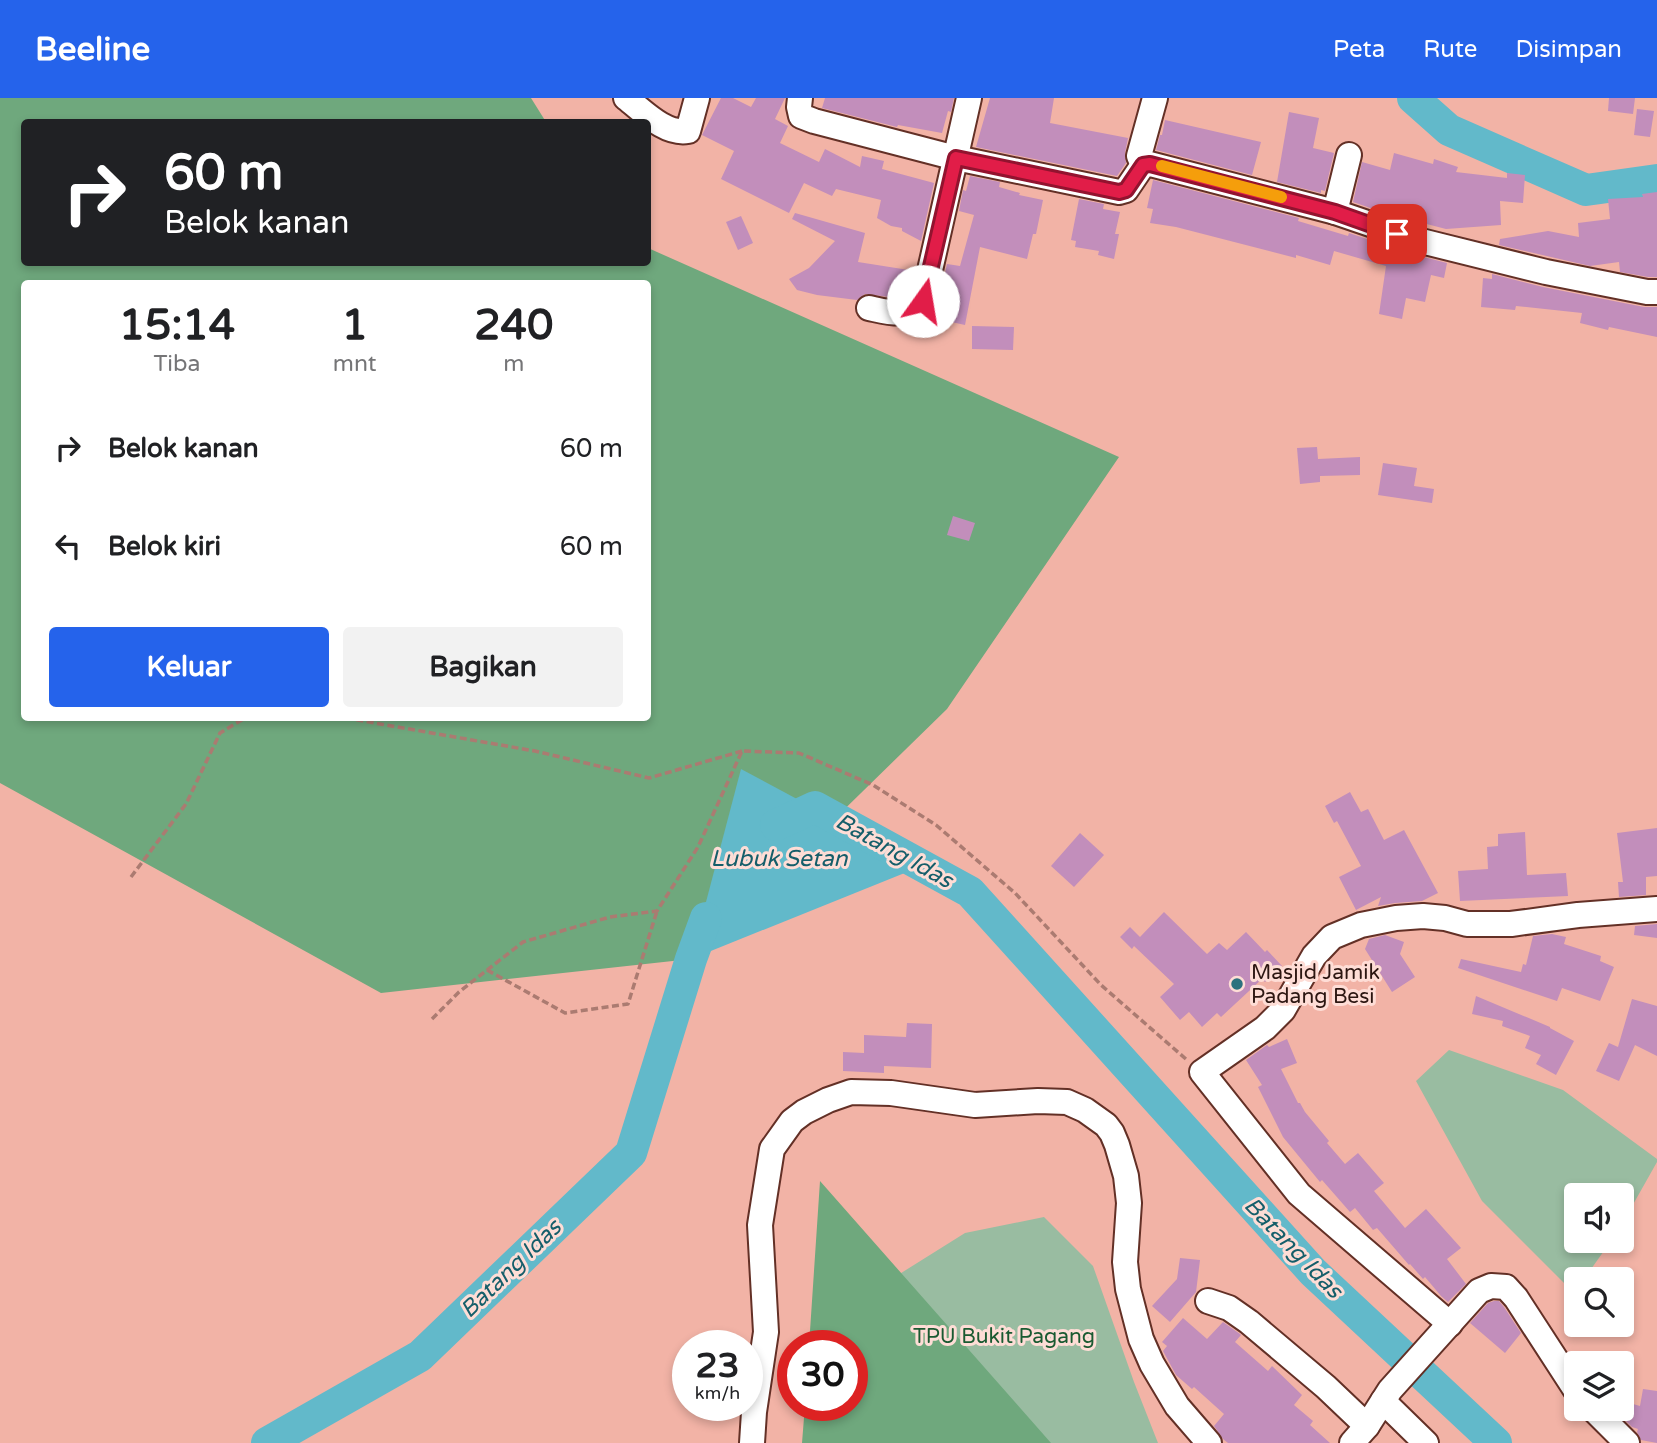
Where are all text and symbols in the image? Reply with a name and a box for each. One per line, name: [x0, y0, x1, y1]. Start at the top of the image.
text: Beeline: [35, 30, 150, 69]
text: Peta: [1333, 35, 1385, 64]
text: Rute: [1423, 35, 1477, 64]
text: Disimpan: [1515, 35, 1622, 64]
text: 60 m: [164, 144, 283, 203]
icon: right: [49, 147, 140, 238]
text: Belok kanan: [164, 204, 349, 242]
pin: [1367, 204, 1427, 264]
icon: arrive: [1378, 215, 1416, 253]
position arrow: [886, 264, 960, 338]
text: 15:14: [119, 300, 235, 351]
text: 1: [341, 300, 368, 351]
text: 240: [474, 300, 553, 351]
text: Tiba: [153, 350, 200, 378]
text: mnt: [333, 350, 376, 378]
text: m: [503, 350, 524, 378]
icon: right: [49, 429, 87, 467]
text: Belok kanan: [108, 433, 259, 464]
text: 60 m: [560, 433, 623, 464]
icon: left: [49, 527, 87, 565]
text: Belok kiri: [108, 531, 221, 562]
text: 60 m: [560, 531, 623, 562]
button: Keluar: [49, 627, 329, 707]
button: Bagikan: [343, 627, 623, 707]
water label: Batang Idas: [831, 807, 959, 896]
water label: Lubuk Setan: [710, 845, 849, 873]
place label: Masjid Jamik Padang Besi: [1251, 960, 1380, 1009]
marker: Masjid Jamik Padang Besi: [1229, 976, 1245, 992]
map controls: [1564, 1183, 1634, 1421]
button: sound: [1564, 1183, 1634, 1253]
water label: Batang Idas: [1238, 1192, 1349, 1306]
water label: Batang Idas: [455, 1213, 569, 1324]
button: search: [1564, 1267, 1634, 1337]
park label: TPU Bukit Pagang: [913, 1324, 1095, 1349]
speed limit sign: 30: [777, 1330, 868, 1421]
text: 23: [696, 1345, 739, 1387]
button: layers: [1564, 1351, 1634, 1421]
text: km/h: [695, 1382, 740, 1404]

